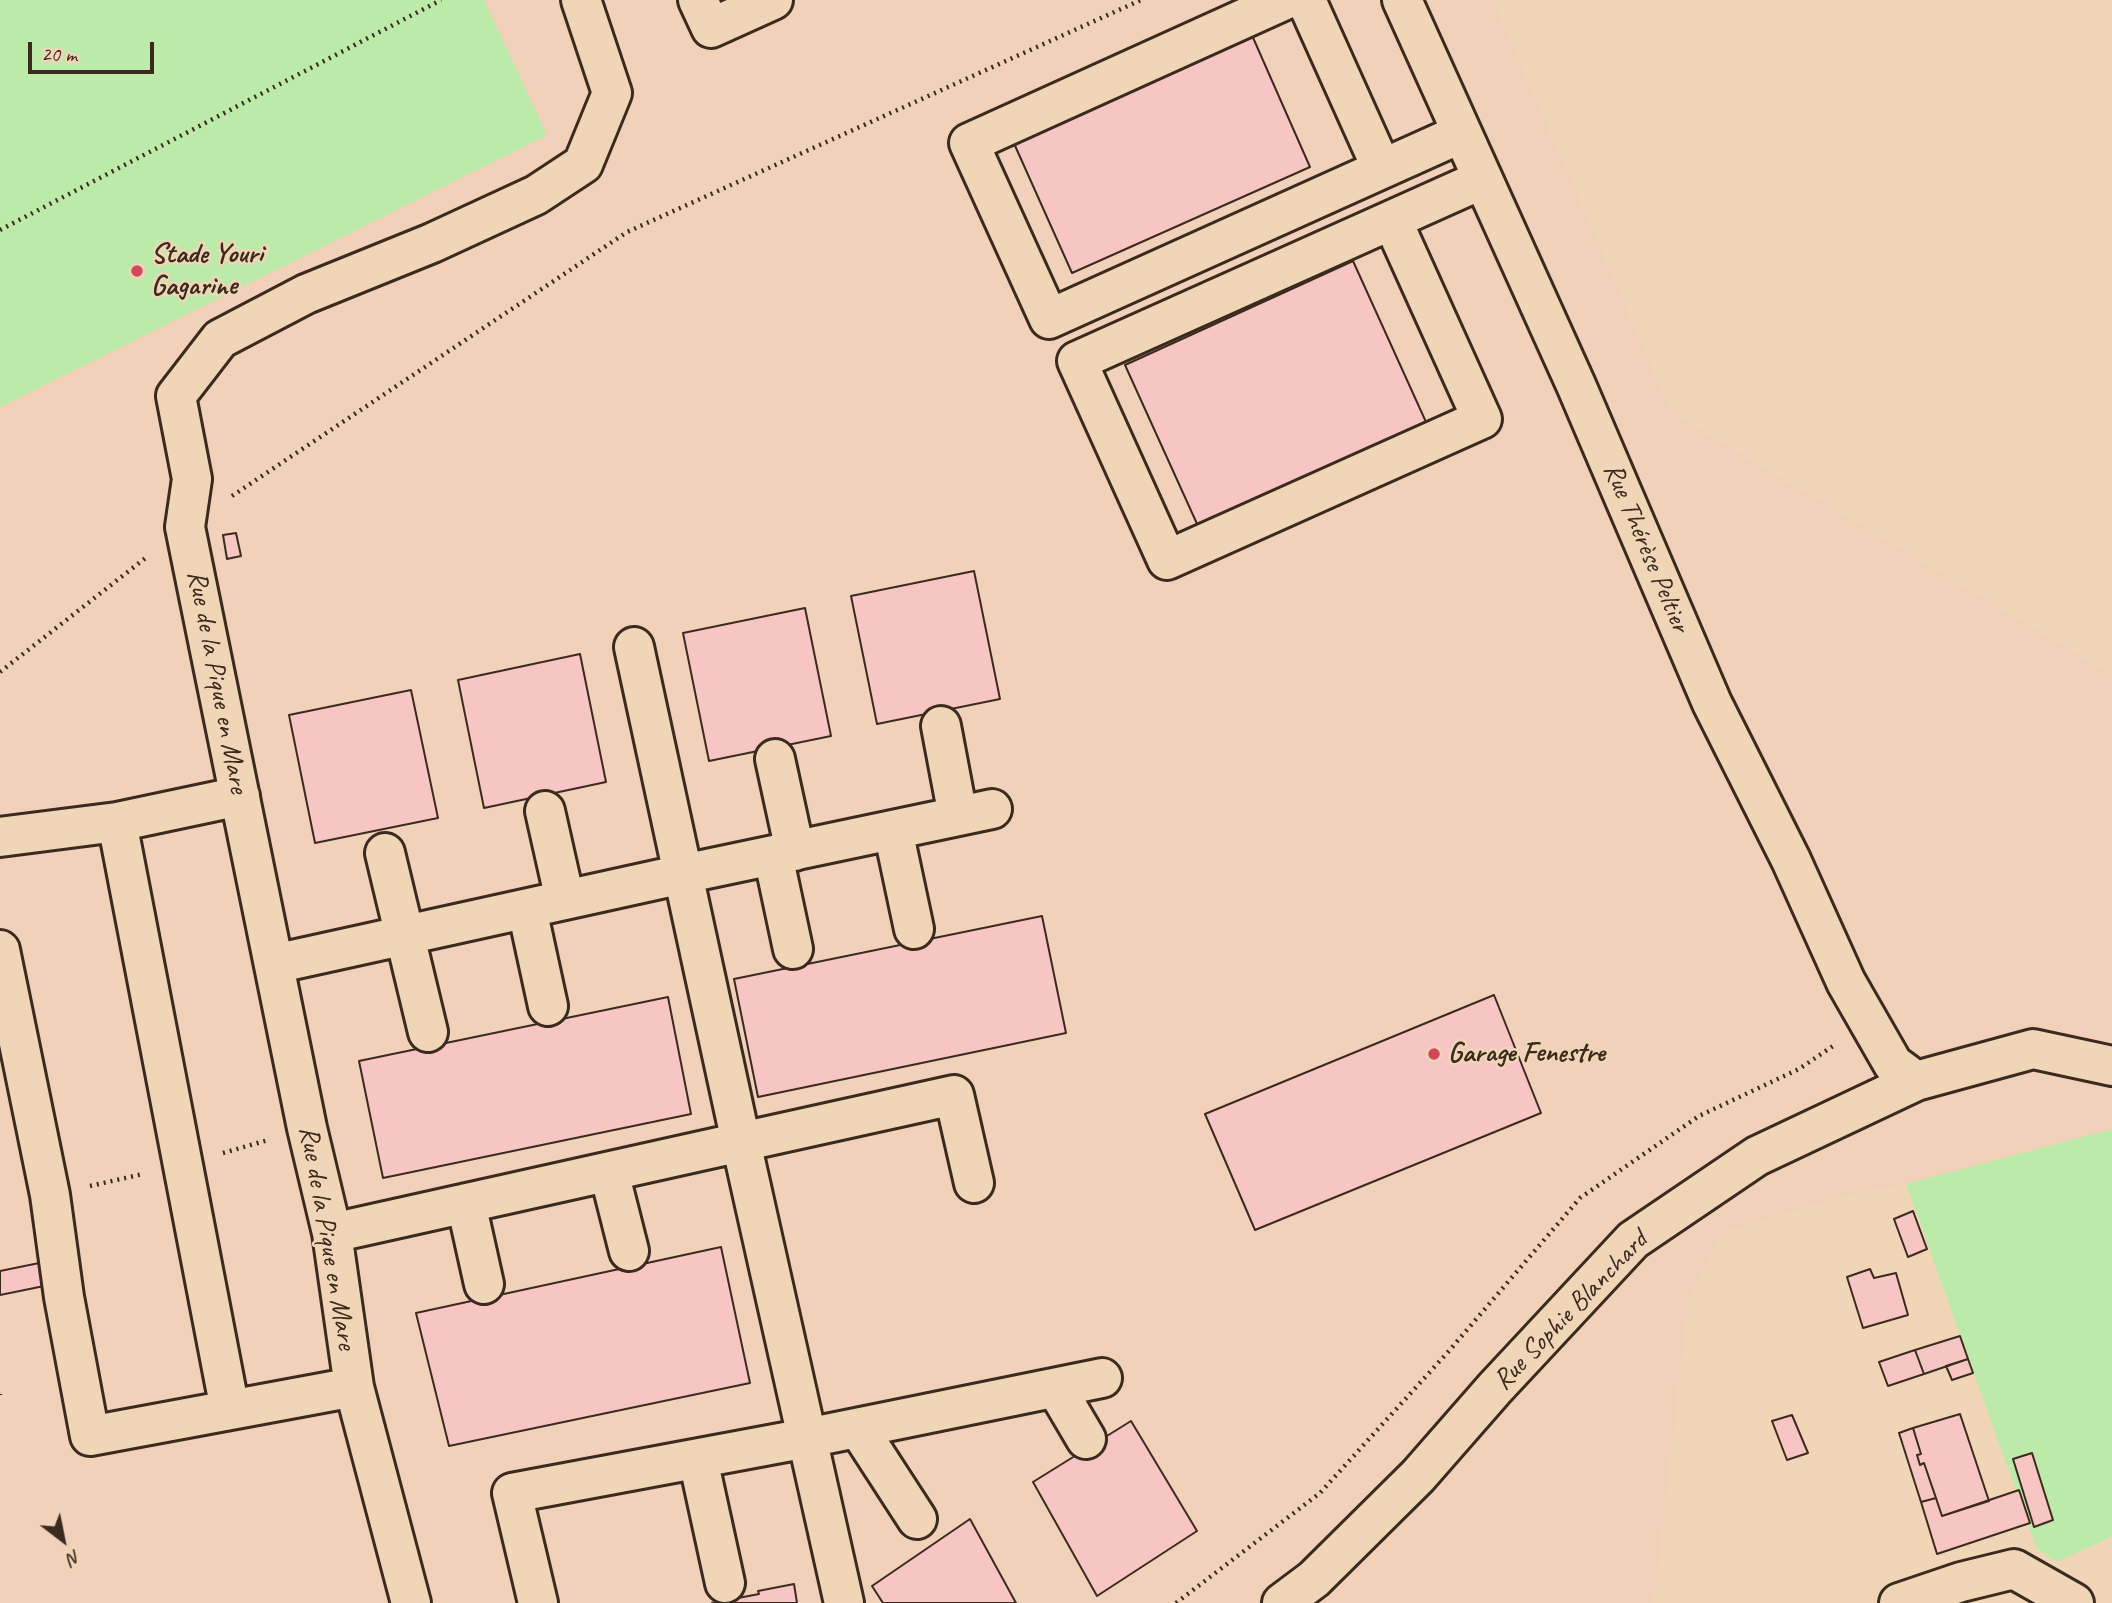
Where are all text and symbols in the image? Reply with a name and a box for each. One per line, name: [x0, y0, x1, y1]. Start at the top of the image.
scale bar: [32, 28, 158, 72]
text: 20 m: [41, 41, 77, 67]
place label: Stade Youri Gagarine: [151, 238, 263, 304]
marker: Stade Youri Gagarine: [129, 263, 145, 279]
street label: Rue Thérèse Peltier: [1595, 458, 1697, 638]
street label: Rue de la Pique en Mare: [179, 568, 255, 796]
place label: Garage Fenestre: [1448, 1037, 1605, 1071]
marker: Garage Fenestre: [1426, 1046, 1442, 1062]
street label: Rue de la Pique en Mare: [291, 1124, 363, 1352]
street label: Rue Sophie Blanchard: [1487, 1224, 1655, 1398]
north arrow: [28, 1505, 98, 1575]
text: N: [63, 1545, 85, 1571]

